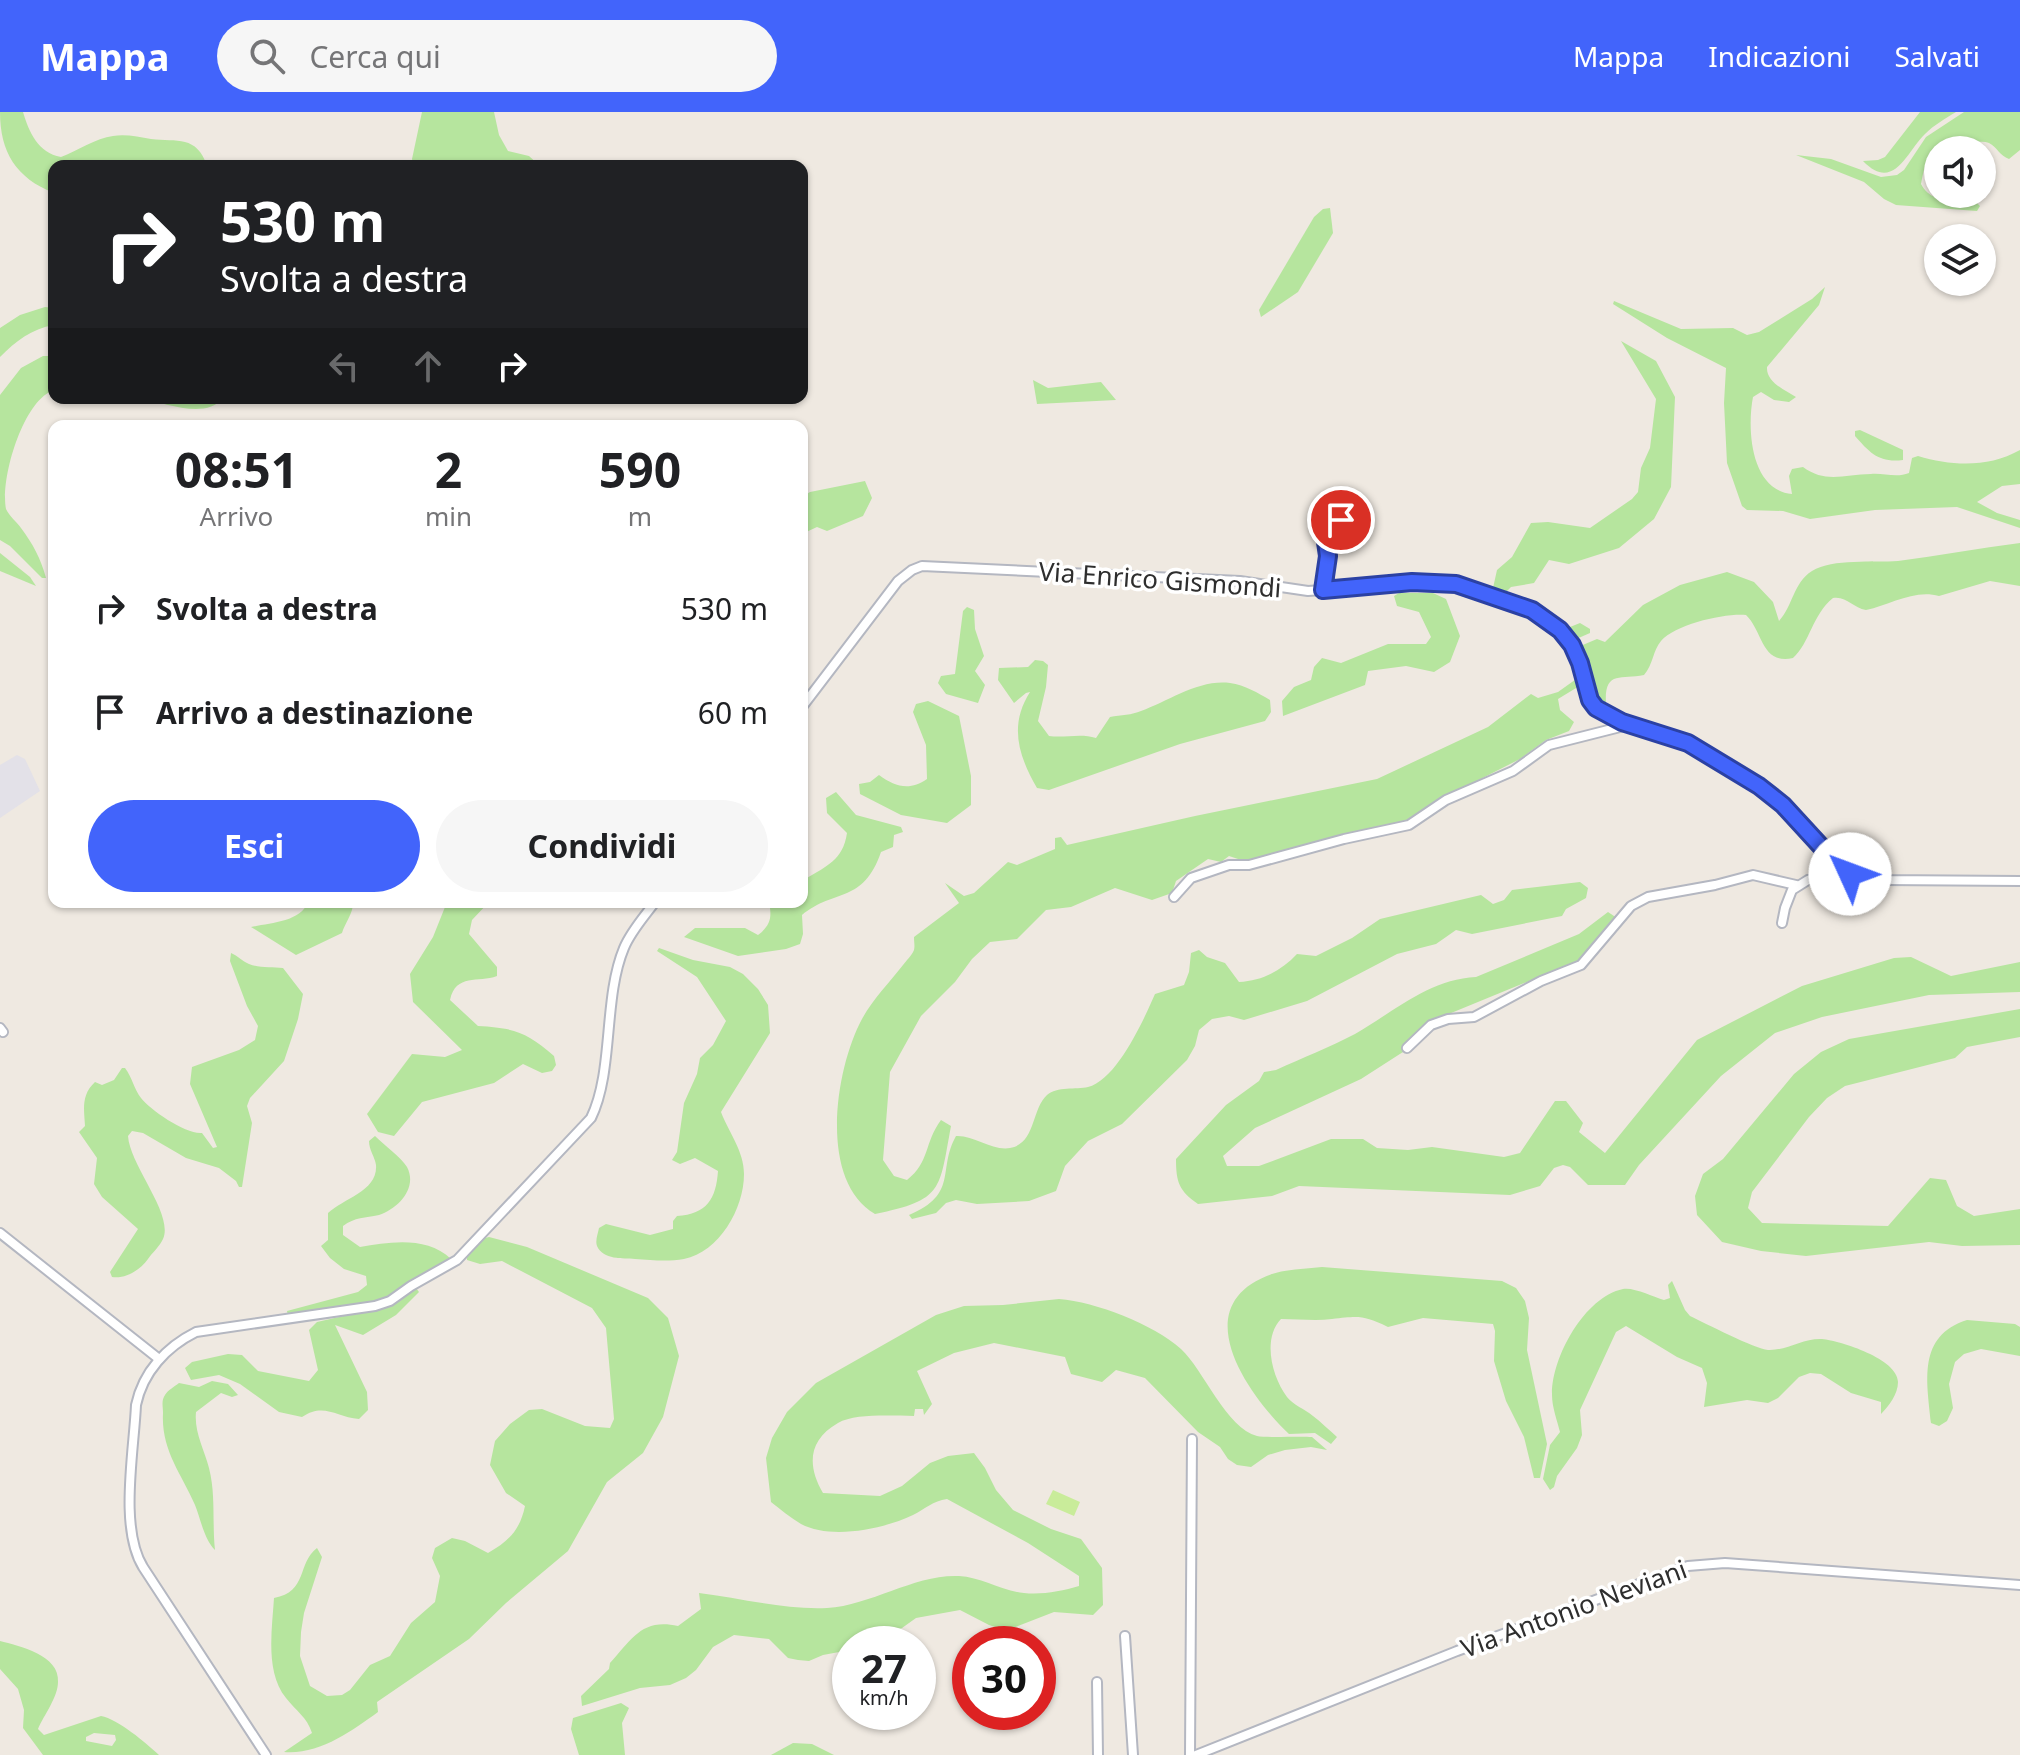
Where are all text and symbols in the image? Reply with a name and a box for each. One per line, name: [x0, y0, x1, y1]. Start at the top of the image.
search box: [217, 20, 777, 92]
text: Mappa: [40, 30, 169, 82]
icon: search: [245, 34, 289, 78]
text: Cerca qui: [309, 36, 441, 77]
text: Mappa: [1573, 37, 1664, 75]
text: Indicazioni: [1708, 37, 1850, 75]
text: Salvati: [1894, 37, 1980, 75]
map controls: [1924, 136, 1996, 296]
button: sound: [1924, 136, 1996, 208]
text: 530 m: [220, 182, 385, 258]
icon: right: [88, 192, 192, 296]
button: layers: [1924, 224, 1996, 296]
text: Svolta a destra: [220, 254, 468, 303]
icon: left: [322, 344, 366, 388]
icon: ahead: [406, 344, 450, 388]
icon: right: [490, 344, 534, 388]
text: 08:51: [175, 437, 298, 502]
text: 2: [435, 437, 462, 502]
text: 590: [599, 437, 681, 502]
pin: [1307, 486, 1375, 554]
text: Arrivo: [200, 498, 273, 534]
text: min: [425, 498, 472, 534]
text: m: [628, 498, 652, 534]
icon: arrive: [1319, 498, 1363, 542]
street label: Via Enrico Gismondi: [1037, 553, 1283, 605]
icon: right: [88, 586, 132, 630]
text: Svolta a destra: [156, 588, 378, 629]
text: 530 m: [681, 588, 768, 629]
icon: arrive: [88, 690, 132, 734]
text: Arrivo a destinazione: [156, 692, 473, 733]
text: 60 m: [698, 692, 768, 733]
button: Esci: [88, 800, 420, 892]
button: Condividi: [436, 800, 768, 892]
position arrow: [1808, 832, 1892, 916]
street label: Via Antonio Neviani: [1456, 1550, 1692, 1666]
speed limit sign: 30: [952, 1626, 1056, 1730]
text: 27: [861, 1640, 907, 1695]
text: km/h: [859, 1684, 909, 1711]

